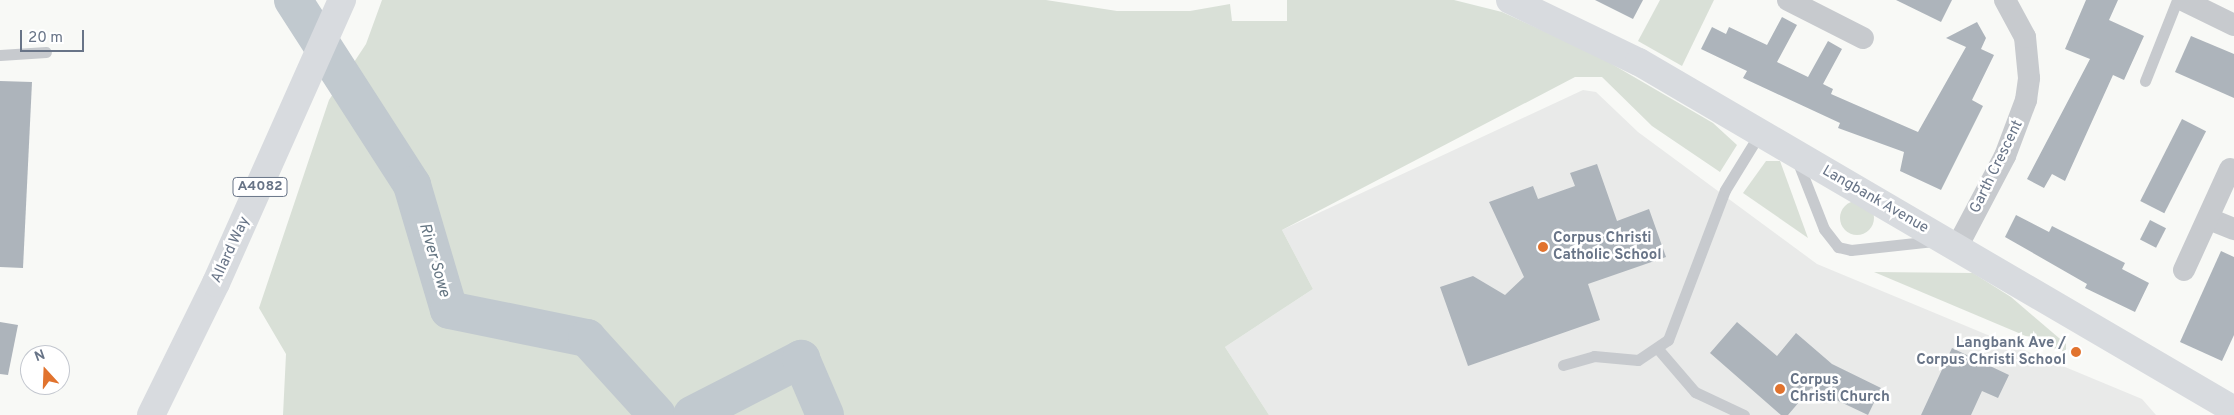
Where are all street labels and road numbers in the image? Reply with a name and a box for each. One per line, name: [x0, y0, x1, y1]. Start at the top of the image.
street label: Garth Crescent: [1967, 117, 2027, 217]
street label: Langbank Avenue: [1818, 162, 1932, 238]
road number: A4082: [232, 176, 288, 198]
street label: Allard Way: [208, 214, 254, 286]

